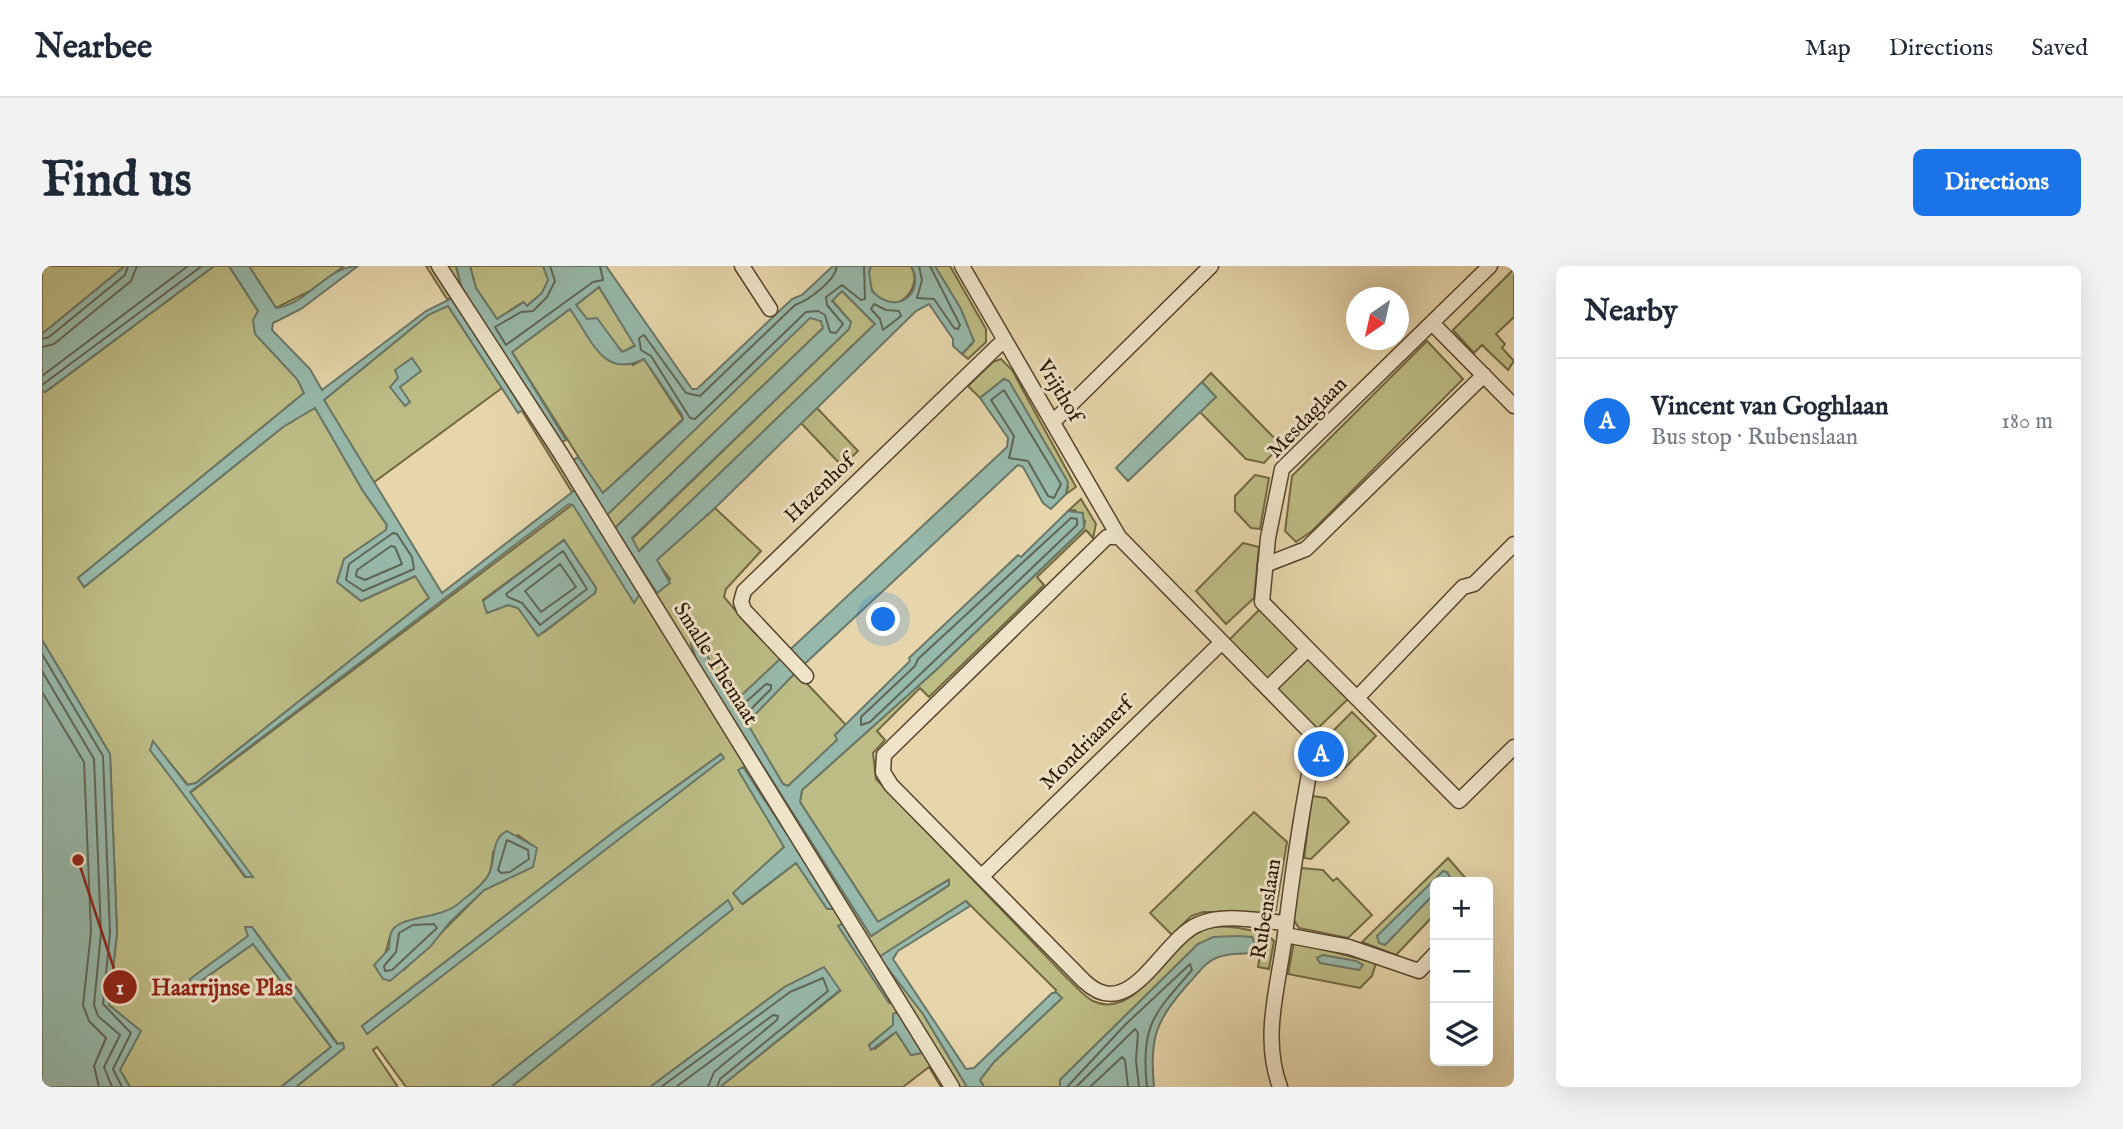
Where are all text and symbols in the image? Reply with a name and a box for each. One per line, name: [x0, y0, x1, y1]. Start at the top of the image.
text: Nearbee: [35, 27, 152, 69]
text: Map: [1805, 33, 1851, 64]
text: Directions: [1889, 33, 1993, 64]
text: Saved: [2031, 33, 2088, 64]
button: Directions: [1913, 149, 2081, 216]
text: Find us: [42, 151, 192, 213]
north arrow: [1346, 287, 1409, 350]
text: Nearby: [1584, 293, 1677, 331]
street label: Vrijthof: [1029, 354, 1090, 430]
street label: Mesdaglaan: [1262, 371, 1354, 465]
text: Vincent van Goghlaan: [1651, 390, 1889, 423]
text: A: [1599, 407, 1615, 436]
text: 180 m: [2001, 407, 2053, 436]
text: Bus stop · Rubenslaan: [1651, 423, 1858, 452]
street label: Hazenhof: [779, 447, 863, 529]
street label: Smalle Themaat: [667, 598, 763, 730]
your location: [866, 602, 900, 636]
street label: Mondriaanerf: [1035, 689, 1142, 796]
pin: A: [1298, 728, 1344, 780]
street label: Rubenslaan: [1246, 857, 1288, 961]
map controls: [1430, 877, 1493, 1066]
button: +: [1430, 877, 1493, 940]
button: −: [1430, 940, 1493, 1003]
callout: Haarrijnse Plas: [102, 965, 307, 1009]
text: Haarrijnse Plas: [151, 974, 293, 1003]
text: 1: [116, 975, 124, 1002]
button: layers: [1430, 1003, 1493, 1066]

